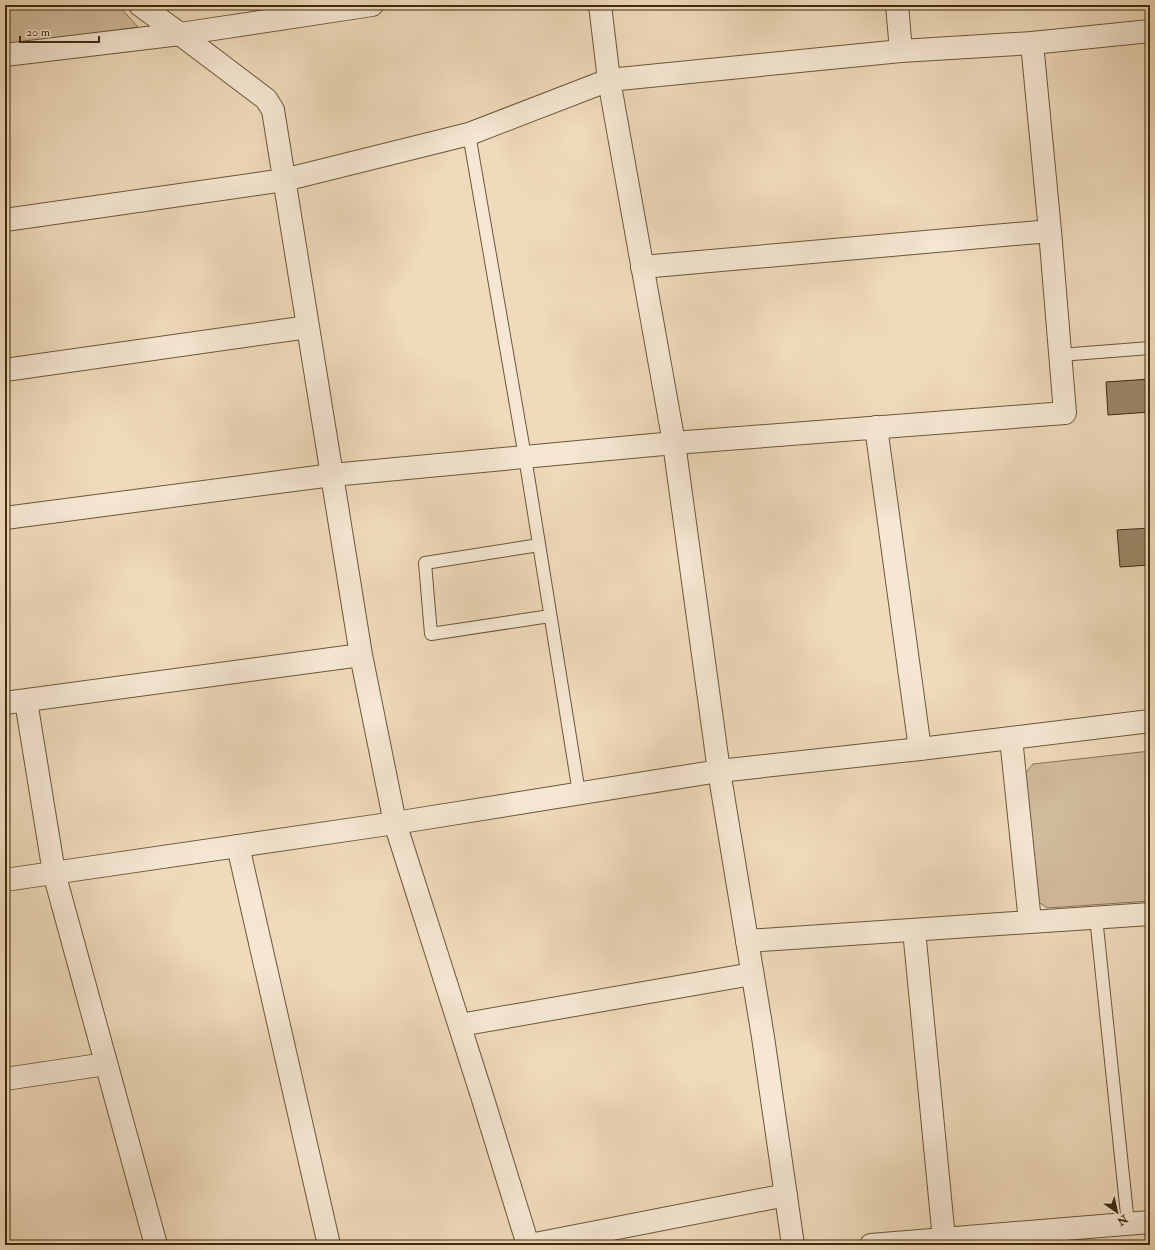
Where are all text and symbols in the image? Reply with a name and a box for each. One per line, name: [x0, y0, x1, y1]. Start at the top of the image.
scale bar: [20, 18, 99, 44]
text: 20 m: [26, 25, 51, 40]
north arrow: [1097, 1192, 1137, 1232]
text: N: [1114, 1211, 1131, 1229]

